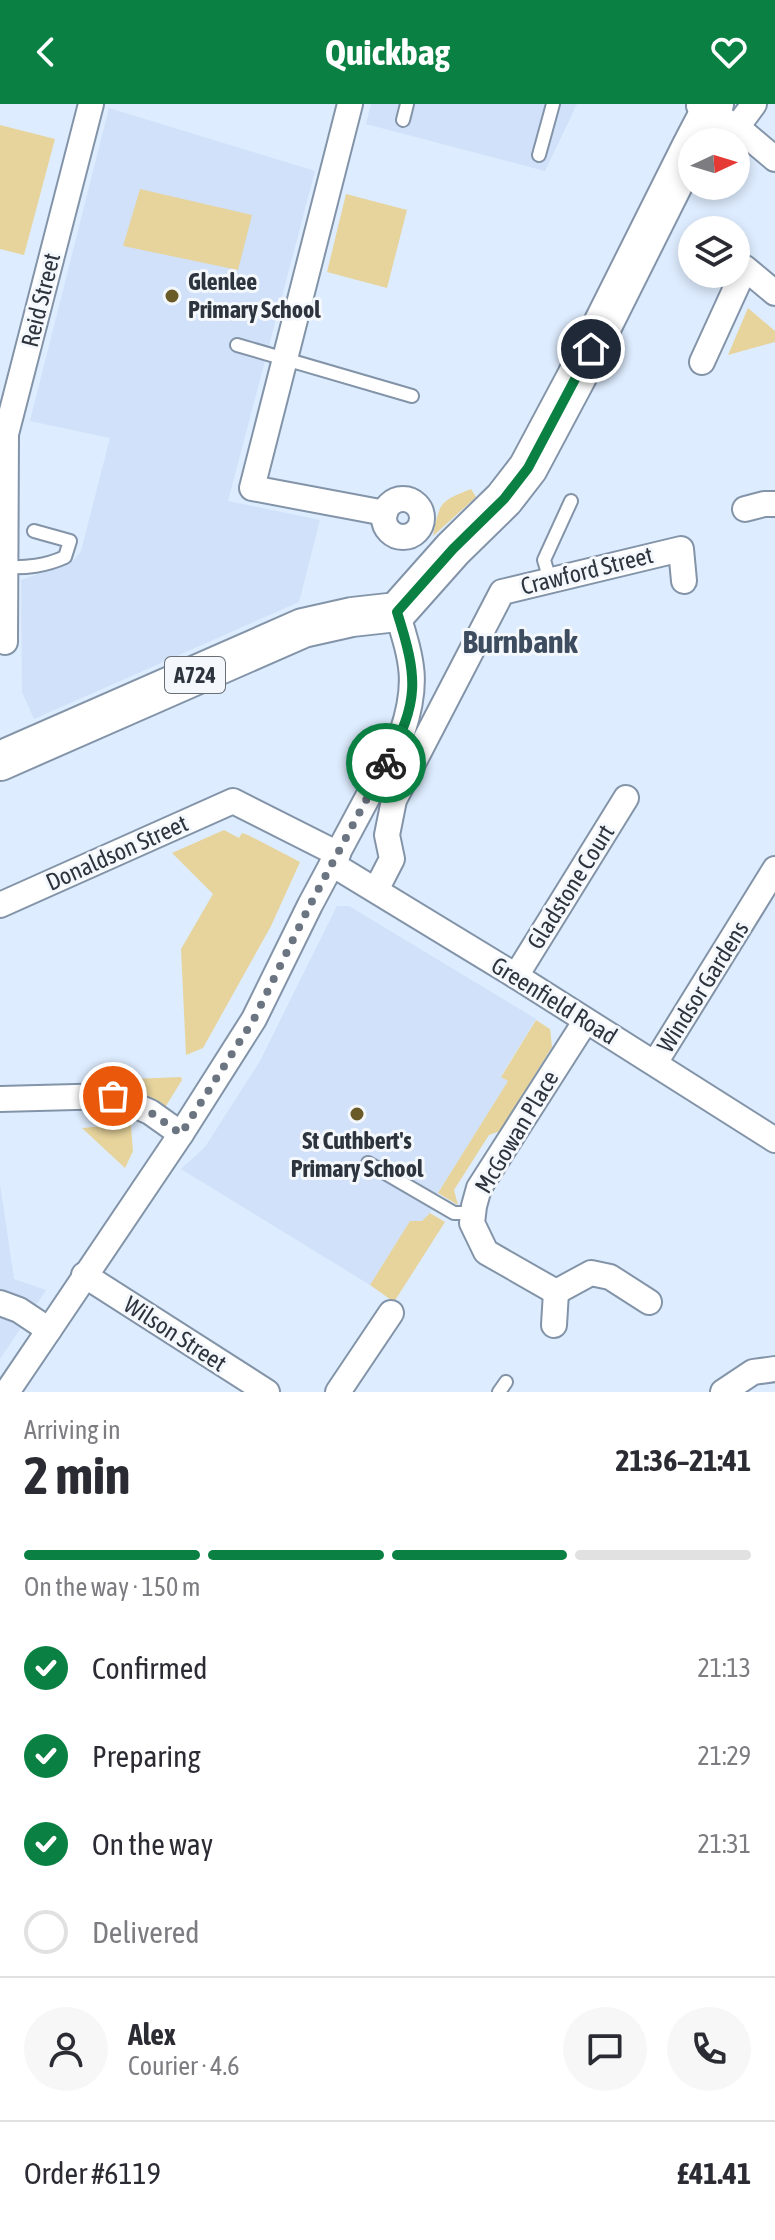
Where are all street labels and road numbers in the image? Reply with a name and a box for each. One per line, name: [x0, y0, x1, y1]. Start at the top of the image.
street label: Reid Street: [16, 250, 65, 350]
street label: Crawford Street: [518, 541, 656, 600]
road number: A724: [165, 657, 225, 693]
street label: Donaldson Street: [42, 809, 192, 896]
street label: Gladstone Court: [522, 820, 620, 954]
street label: Windsor Gardens: [652, 916, 754, 1057]
street label: Greenfield Road: [487, 951, 622, 1050]
street label: McGowan Place: [469, 1066, 564, 1198]
street label: Wilson Street: [119, 1290, 232, 1377]

